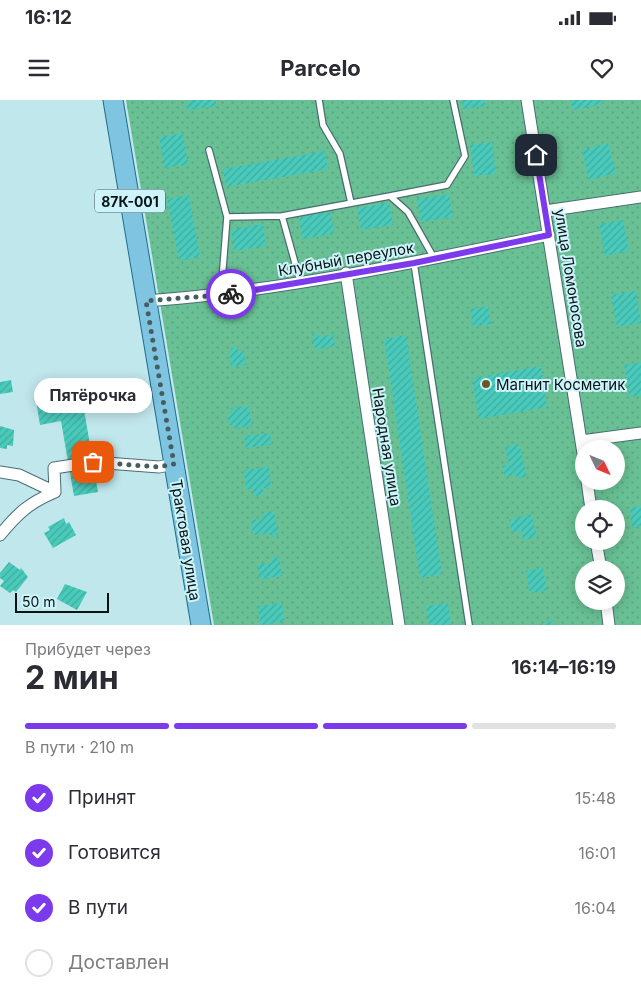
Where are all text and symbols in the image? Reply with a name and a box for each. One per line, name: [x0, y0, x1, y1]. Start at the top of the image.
text: 16:12: [25, 6, 72, 29]
icon: menu: [25, 54, 53, 82]
icon: heart: [588, 54, 616, 82]
text: Parcelo: [280, 55, 361, 81]
pin: [515, 134, 557, 176]
icon: home: [522, 141, 550, 169]
road number: 87К-001: [95, 190, 165, 212]
street label: улица Ломоносова: [551, 207, 591, 349]
street label: Клубный переулок: [277, 238, 415, 280]
courier: [206, 269, 256, 319]
icon: bike: [217, 280, 245, 308]
place label: Магнит Косметик: [496, 375, 625, 394]
callout: Пятёрочка: [34, 377, 152, 412]
marker: Магнит Косметик: [480, 378, 492, 390]
text: Пятёрочка: [50, 385, 136, 405]
street label: Народная улица: [368, 386, 406, 508]
north arrow: [575, 440, 625, 490]
map controls: [575, 440, 625, 610]
pin: [72, 441, 114, 483]
icon: bag: [79, 448, 107, 476]
street label: Трактовая улица: [167, 478, 205, 602]
button: locate: [575, 500, 625, 550]
button: layers: [575, 560, 625, 610]
scale bar: [15, 590, 109, 613]
text: 50 m: [22, 593, 56, 610]
text: Прибудет через: [25, 639, 151, 659]
text: 16:14–16:19: [511, 656, 616, 679]
text: 2 мин: [25, 658, 119, 697]
text: В пути · 210 m: [25, 737, 134, 757]
icon: check: [25, 784, 53, 812]
text: Принят: [68, 786, 136, 809]
text: 15:48: [575, 788, 616, 808]
icon: check: [25, 839, 53, 867]
text: Готовится: [68, 841, 161, 864]
text: 16:01: [578, 843, 616, 863]
icon: check: [25, 894, 53, 922]
text: В пути: [68, 896, 128, 919]
text: 16:04: [575, 898, 616, 918]
text: Доставлен: [68, 951, 169, 974]

